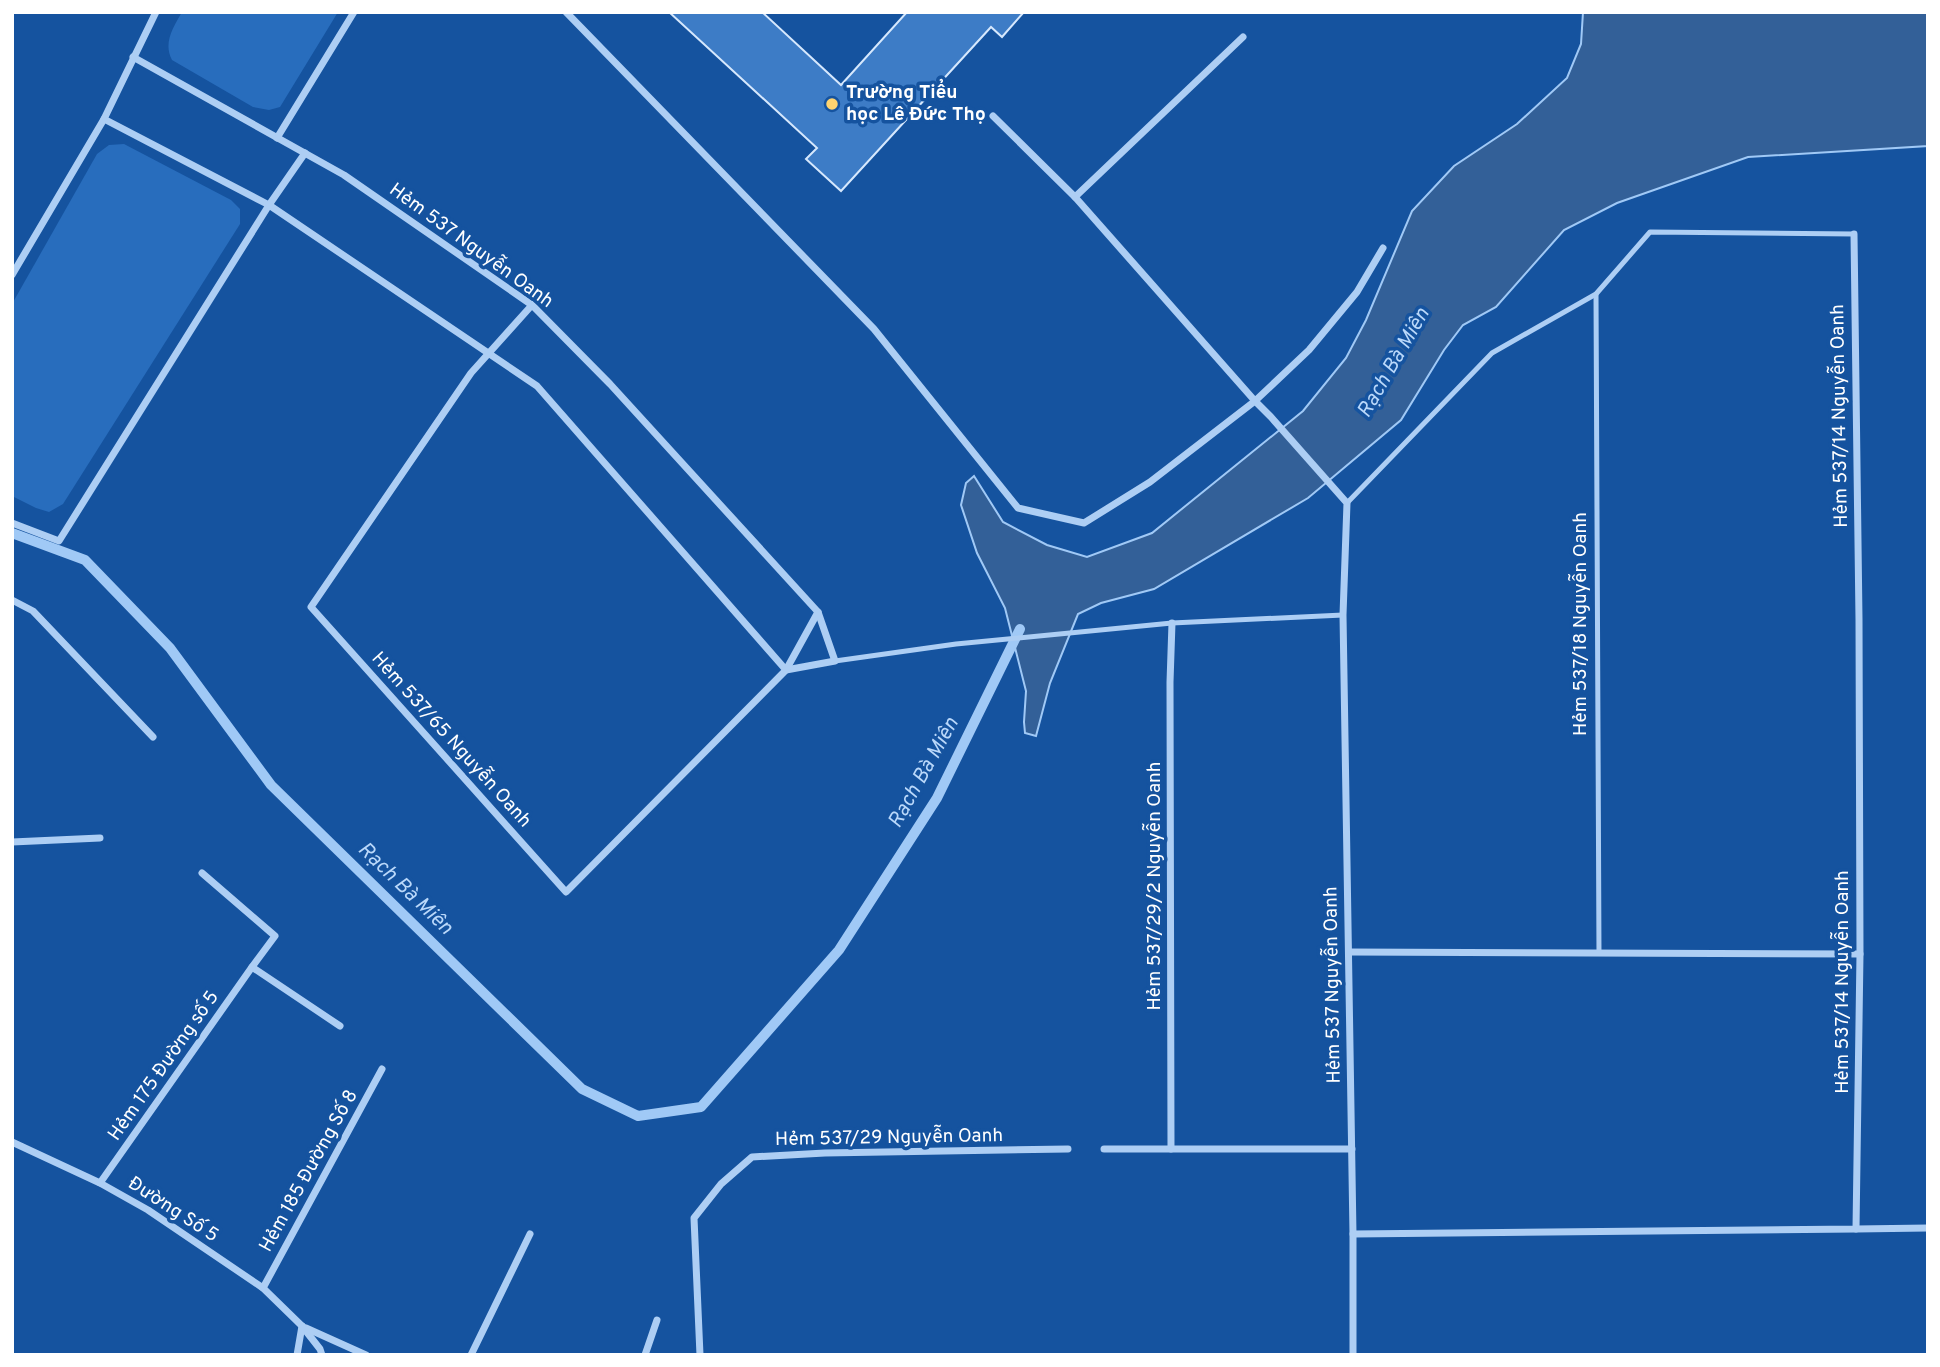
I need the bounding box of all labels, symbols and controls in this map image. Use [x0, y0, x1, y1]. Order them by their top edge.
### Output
place label: Trường Tiểu học Lê Đức Thọ [846, 78, 986, 127]
marker: Trường Tiểu học Lê Đức Thọ [824, 96, 840, 112]
street label: Hẻm 537 Nguyễn Oanh [384, 178, 558, 314]
water label: Rạch Bà Miên [1352, 303, 1437, 423]
street label: Hẻm 537/14 Nguyễn Oanh [1825, 304, 1854, 528]
street label: Hẻm 537/18 Nguyễn Oanh [1568, 512, 1593, 736]
street label: Hẻm 537/65 Nguyễn Oanh [366, 646, 537, 833]
water label: Rạch Bà Miên [882, 712, 966, 833]
street label: Hẻm 537/29/2 Nguyễn Oanh [1142, 761, 1167, 1011]
water label: Rạch Bà Miên [351, 837, 459, 942]
street label: Hẻm 537/14 Nguyễn Oanh [1830, 870, 1855, 1094]
street label: Hẻm 537 Nguyễn Oanh [1318, 886, 1347, 1084]
street label: Hẻm 175 Đường số 5 [103, 986, 225, 1146]
street label: Hẻm 185 Đường Số 8 [254, 1085, 364, 1257]
street label: Hẻm 537/29 Nguyễn Oanh [775, 1123, 1003, 1152]
street label: Đường Số 5 [123, 1172, 223, 1248]

